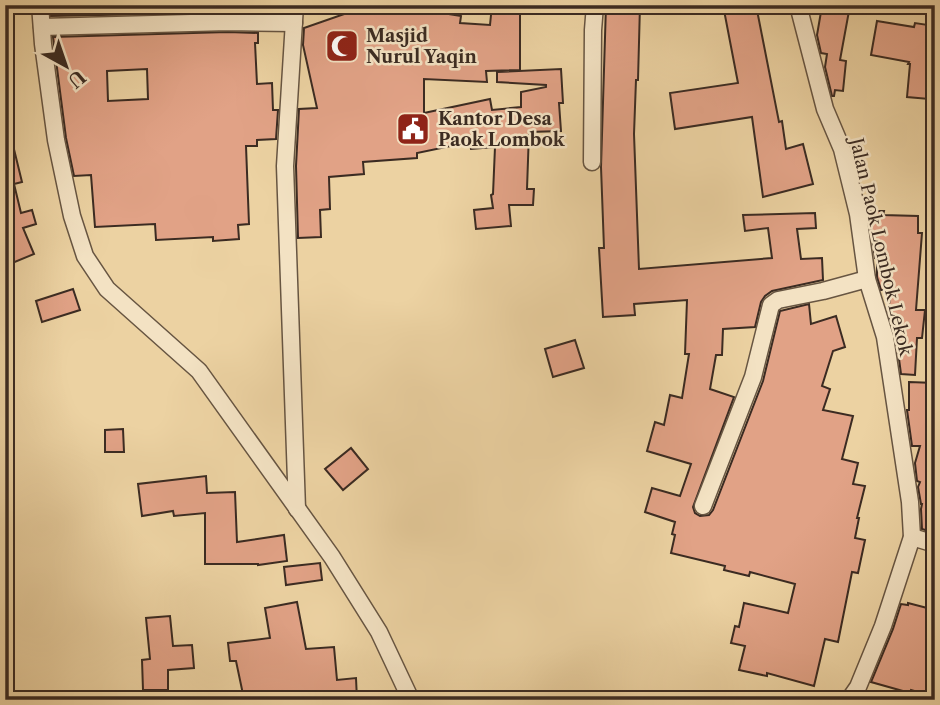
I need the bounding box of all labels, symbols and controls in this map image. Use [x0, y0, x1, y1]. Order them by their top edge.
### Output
place label: Masjid Nurul Yaqin [366, 25, 477, 68]
mosque icon: Masjid Nurul Yaqin [323, 27, 361, 65]
north arrow [32, 32, 102, 102]
text: U [63, 65, 90, 93]
place label: Kantor Desa Paok Lombok [438, 108, 566, 151]
public building icon: Kantor Desa Paok Lombok [394, 110, 432, 148]
street label: Jalan Paok Lombok Lekok [845, 133, 917, 360]

